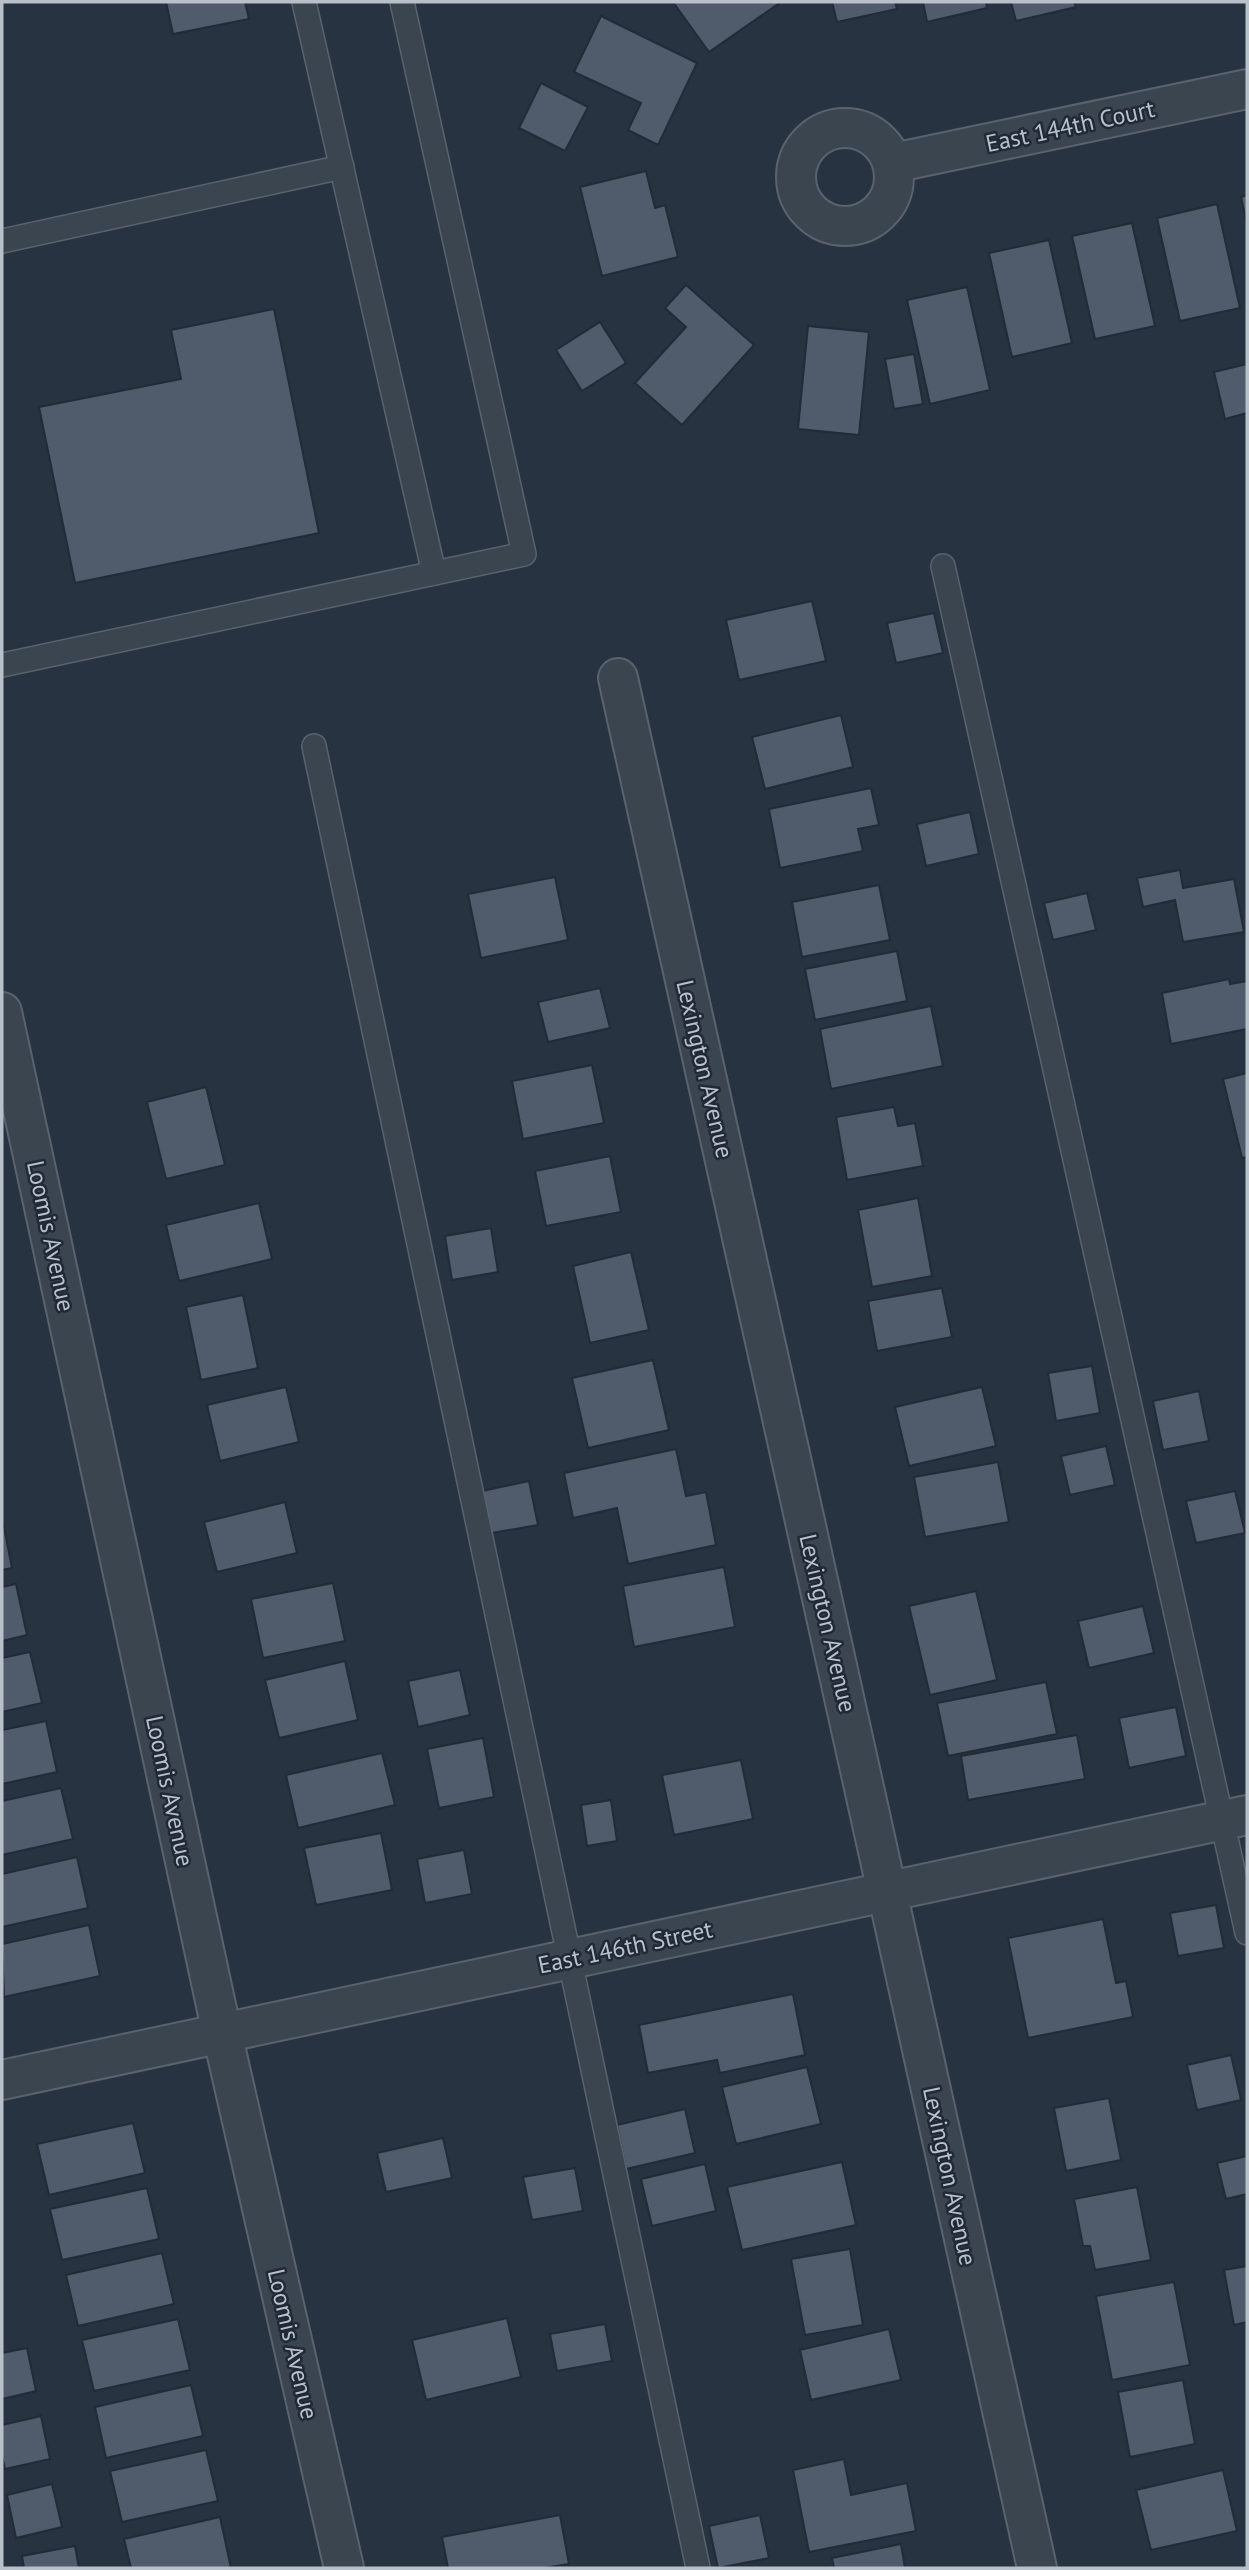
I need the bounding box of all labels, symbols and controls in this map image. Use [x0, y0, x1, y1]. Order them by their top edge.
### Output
street label: East 144th Court [983, 93, 1157, 159]
street label: Lexington Avenue [669, 977, 741, 1161]
street label: Loomis Avenue [20, 1158, 82, 1314]
street label: Lexington Avenue [792, 1531, 864, 1715]
street label: Loomis Avenue [139, 1713, 201, 1869]
street label: East 146th Street [535, 1913, 715, 1981]
street label: Lexington Avenue [916, 2084, 984, 2268]
street label: Loomis Avenue [261, 2266, 325, 2422]

